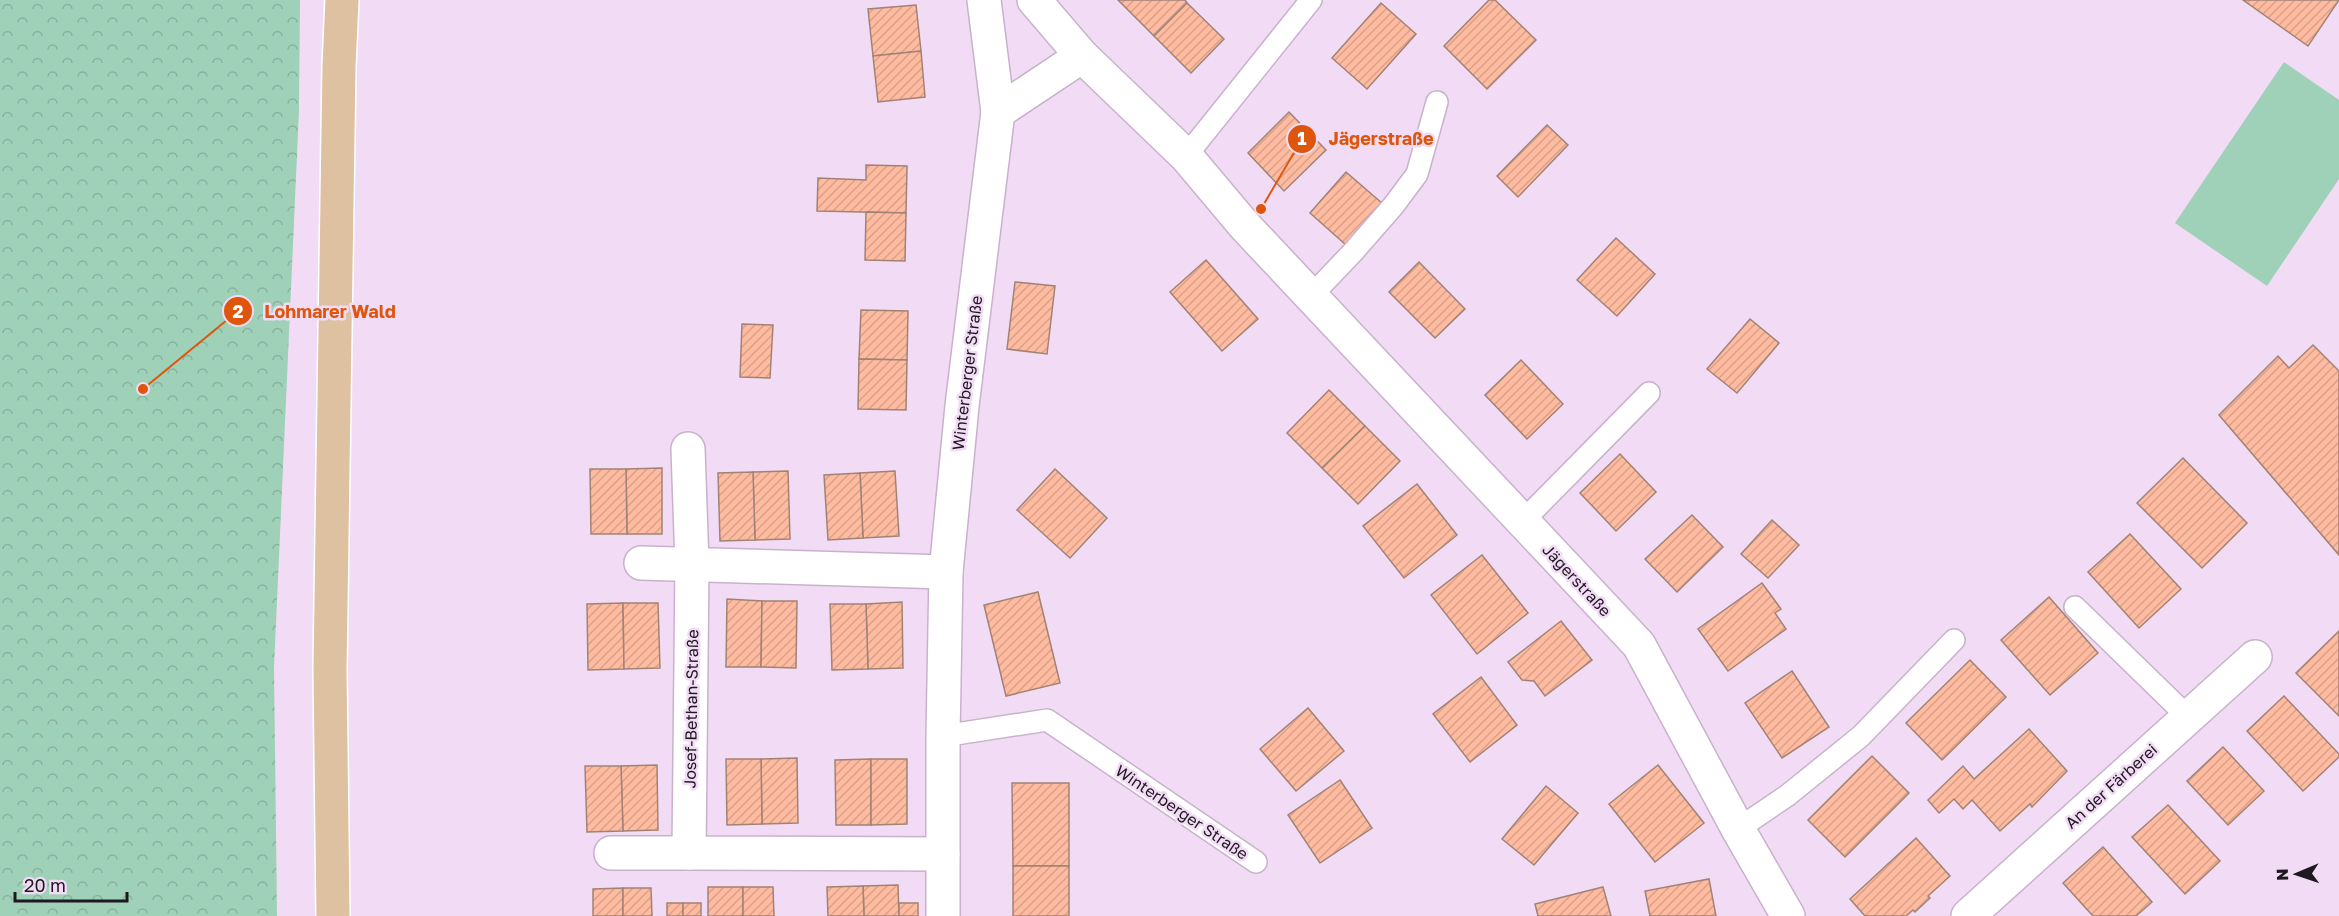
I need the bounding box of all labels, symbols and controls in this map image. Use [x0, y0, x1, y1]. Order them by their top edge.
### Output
callout: Jägerstraße [1287, 121, 1446, 157]
text: 1 [1297, 127, 1307, 149]
text: Jägerstraße [1328, 127, 1434, 149]
callout: Lohmarer Wald [223, 293, 408, 329]
street label: Winterberger Straße [948, 294, 986, 452]
text: 2 [233, 300, 244, 322]
text: Lohmarer Wald [264, 300, 396, 322]
street label: Jägerstraße [1538, 540, 1616, 620]
street label: Josef-Bethan-Straße [680, 629, 702, 789]
street label: An der Färberei [2061, 739, 2161, 833]
street label: Winterberger Straße [1112, 760, 1252, 864]
north arrow [2267, 844, 2327, 904]
scale bar [15, 865, 128, 903]
text: N [2272, 868, 2292, 881]
text: 20 m [24, 874, 66, 896]

